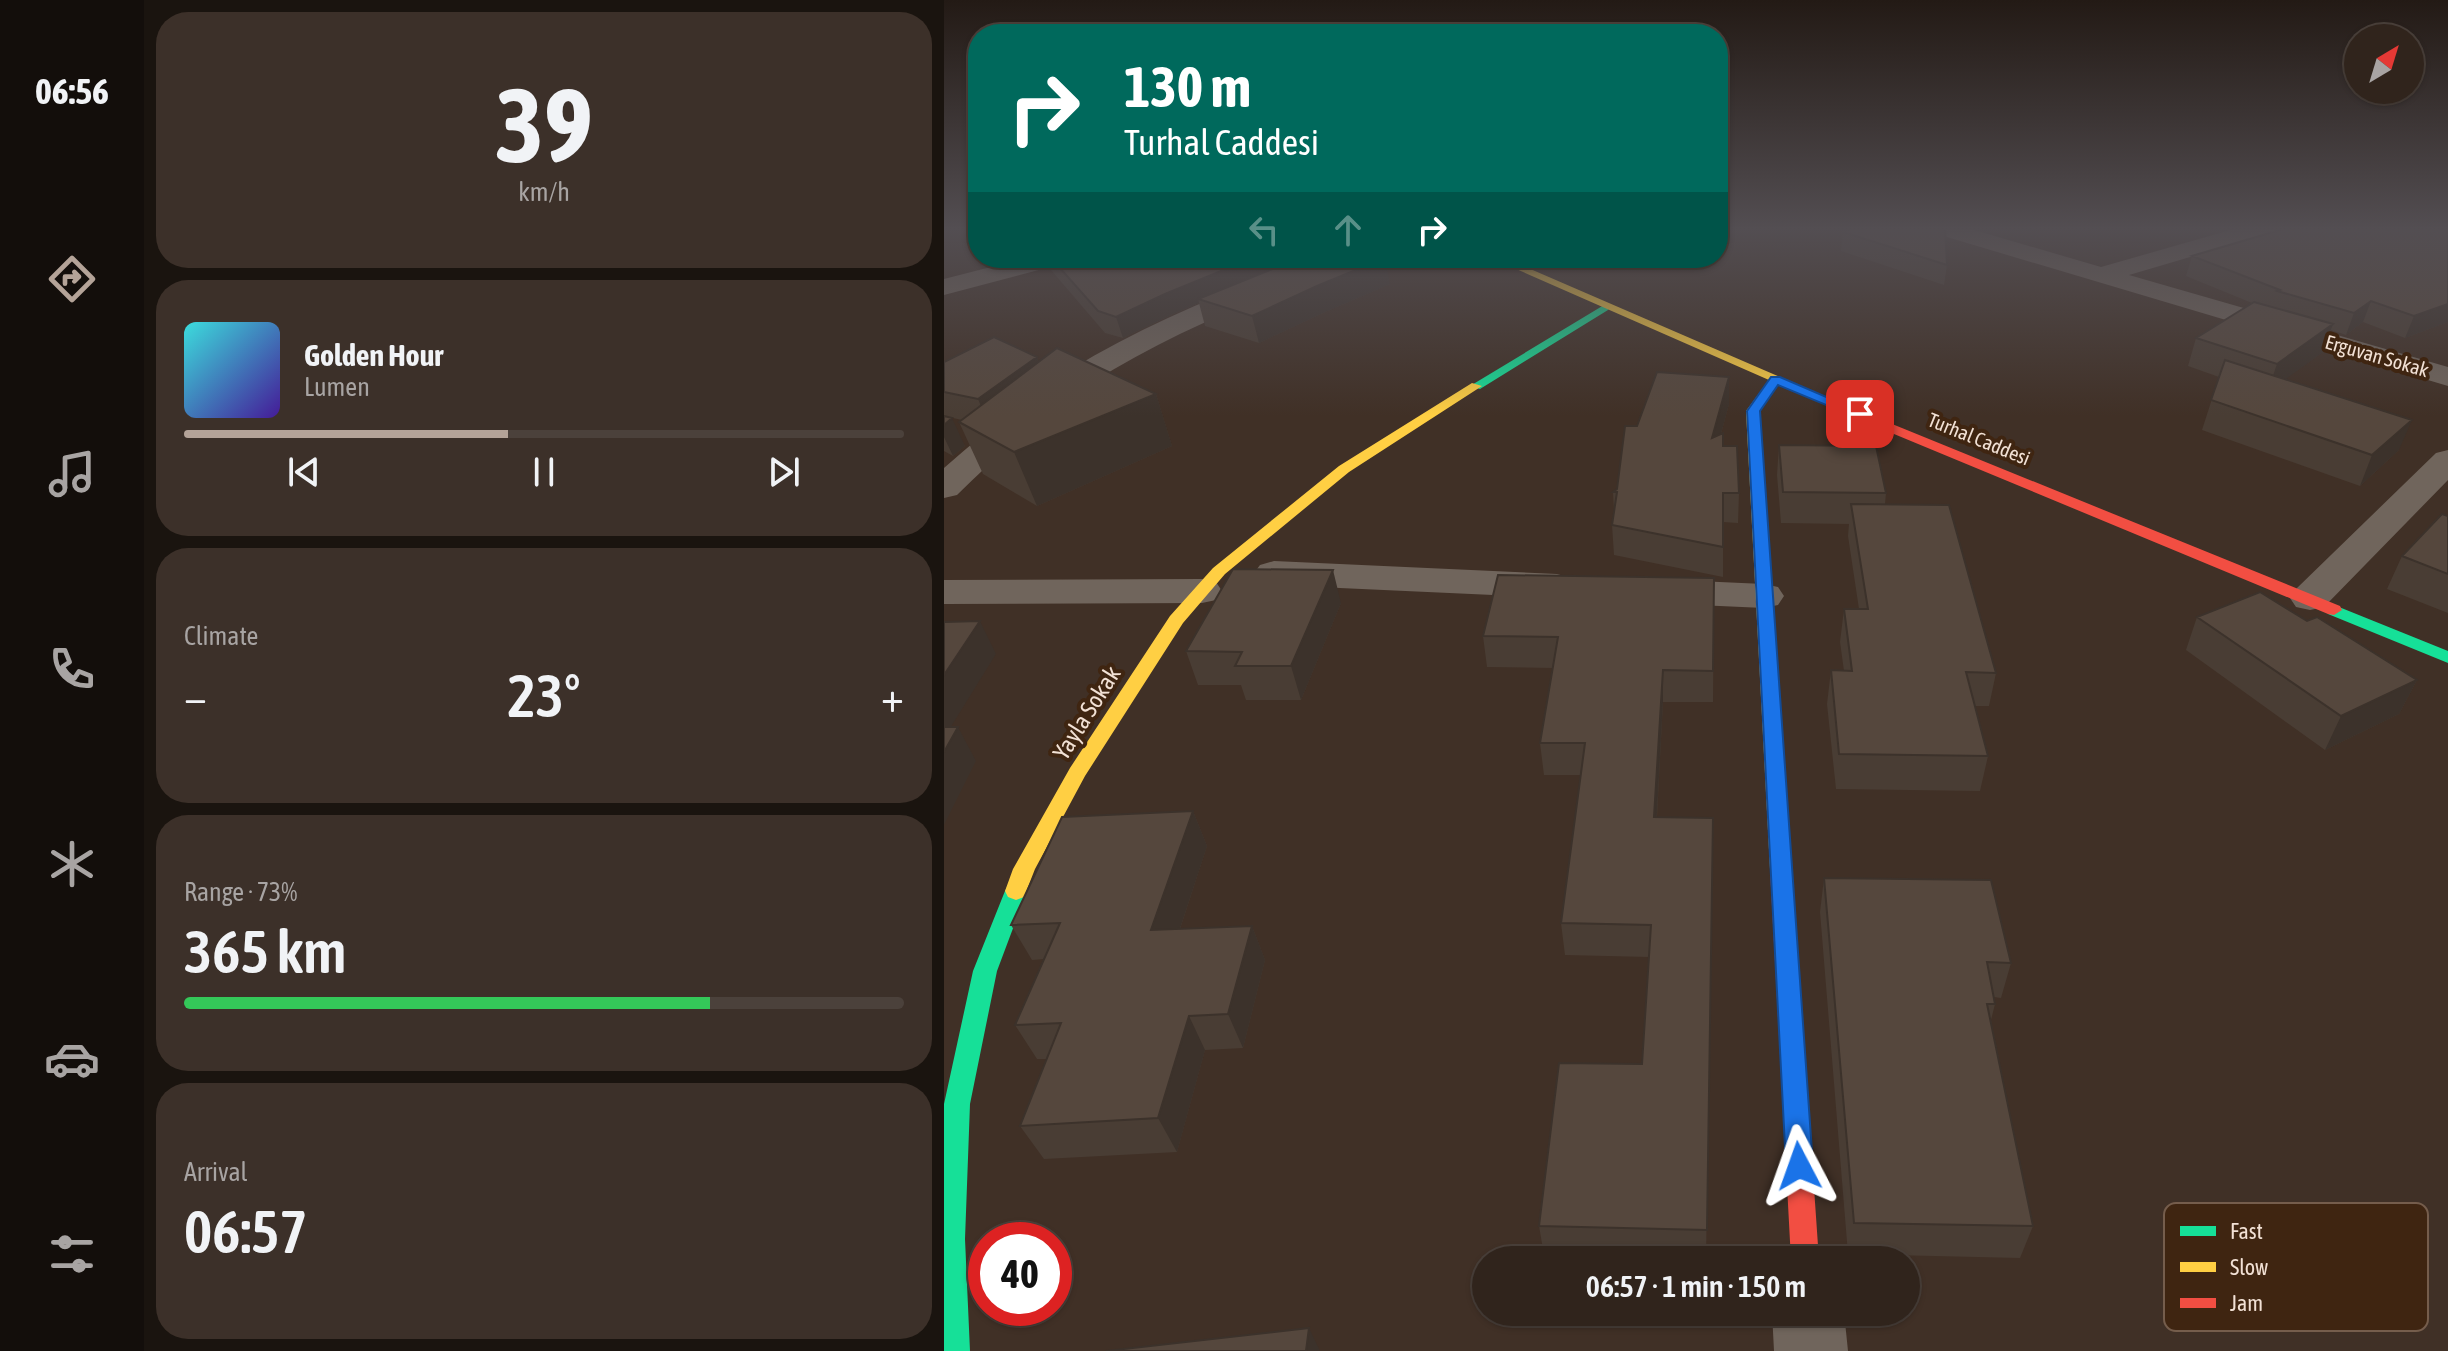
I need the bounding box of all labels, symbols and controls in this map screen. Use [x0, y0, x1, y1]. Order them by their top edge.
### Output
north arrow [2344, 24, 2424, 104]
map controls [2344, 24, 2424, 104]
text: 130 m [1124, 55, 1251, 119]
icon: right [992, 56, 1096, 160]
text: 39 [495, 65, 593, 184]
text: 06:56 [35, 70, 109, 112]
text: Turhal Caddesi [1124, 121, 1319, 163]
text: km/h [518, 177, 570, 207]
icon: left [1242, 208, 1286, 252]
icon: ahead [1326, 208, 1370, 252]
icon: right [1410, 208, 1454, 252]
icon: directions [44, 251, 100, 307]
street label: Erguvan Sokak [2323, 330, 2432, 381]
text: Golden Hour [304, 338, 443, 372]
text: Lumen [304, 372, 370, 402]
pin [1826, 380, 1894, 448]
icon: arrive [1838, 392, 1882, 436]
street label: Turhal Caddesi [1925, 408, 2034, 470]
icon: music [44, 446, 100, 502]
icon: previous [282, 450, 326, 494]
icon: pause [522, 450, 566, 494]
icon: next [762, 450, 806, 494]
text: Climate [184, 621, 258, 651]
icon: phone [44, 641, 100, 697]
text: 23° [508, 661, 580, 730]
street label: Yayla Sokak [1047, 661, 1126, 764]
text: − [184, 671, 207, 721]
text: + [881, 671, 904, 721]
icon: climate [44, 836, 100, 892]
text: Range · 73% [184, 877, 297, 907]
text: 365 km [184, 917, 346, 986]
icon: car [44, 1031, 100, 1087]
position arrow [1757, 1124, 1841, 1208]
text: Arrival [184, 1157, 248, 1187]
text: 06:57 [184, 1197, 307, 1266]
legend [2164, 1203, 2428, 1331]
text: Fast [2230, 1218, 2263, 1244]
speed limit sign: 40 [968, 1222, 1072, 1326]
icon: filters [44, 1226, 100, 1282]
text: Slow [2230, 1254, 2268, 1280]
text: 06:57 · 1 min · 150 m [1586, 1269, 1806, 1303]
text: Jam [2230, 1290, 2263, 1316]

